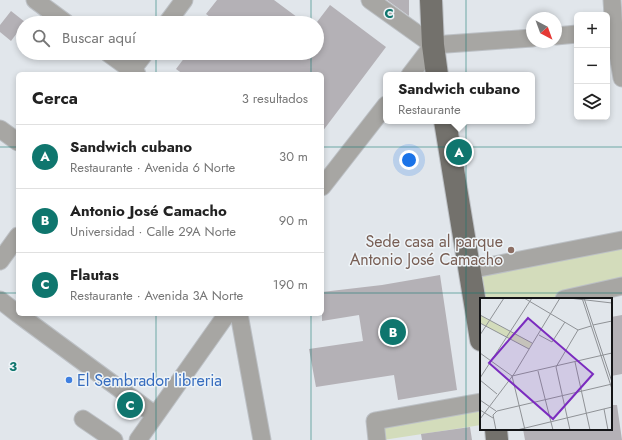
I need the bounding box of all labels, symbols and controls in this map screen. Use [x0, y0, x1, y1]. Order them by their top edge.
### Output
text: C [384, 4, 394, 23]
north arrow [526, 12, 562, 48]
map controls [574, 12, 610, 120]
button: + [574, 12, 610, 48]
search box [16, 16, 324, 60]
icon: search [30, 27, 52, 49]
text: Buscar aquí [62, 27, 136, 49]
button: − [574, 48, 610, 84]
popup [383, 72, 535, 124]
text: Sandwich cubano [398, 78, 520, 100]
button: layers [574, 84, 610, 120]
text: Cerca [32, 86, 78, 110]
text: 3 resultados [242, 89, 308, 108]
text: Restaurante [398, 100, 461, 119]
text: Sandwich cubano [70, 136, 192, 158]
pin: A [446, 137, 472, 167]
text: A [40, 147, 50, 166]
text: 30 m [279, 147, 308, 166]
your location [399, 150, 419, 170]
text: Restaurante · Avenida 6 Norte [70, 158, 235, 177]
text: Antonio José Camacho [70, 200, 227, 222]
text: B [41, 211, 49, 230]
text: 90 m [279, 211, 308, 230]
text: Universidad · Calle 29A Norte [70, 222, 236, 241]
place label: Sede casa al parque Antonio José Camacho [350, 230, 503, 271]
marker: Sede casa al parque Antonio José Camacho [506, 245, 516, 255]
text: Flautas [70, 264, 119, 286]
text: C [40, 275, 50, 294]
text: 190 m [273, 275, 308, 294]
text: Restaurante · Avenida 3A Norte [70, 286, 243, 305]
inset map [480, 298, 612, 430]
pin: B [380, 317, 406, 347]
text: 3 [9, 357, 17, 376]
place label: El Sembrador libreria [77, 369, 222, 392]
marker: El Sembrador libreria [64, 375, 74, 385]
pin: C [117, 390, 143, 420]

